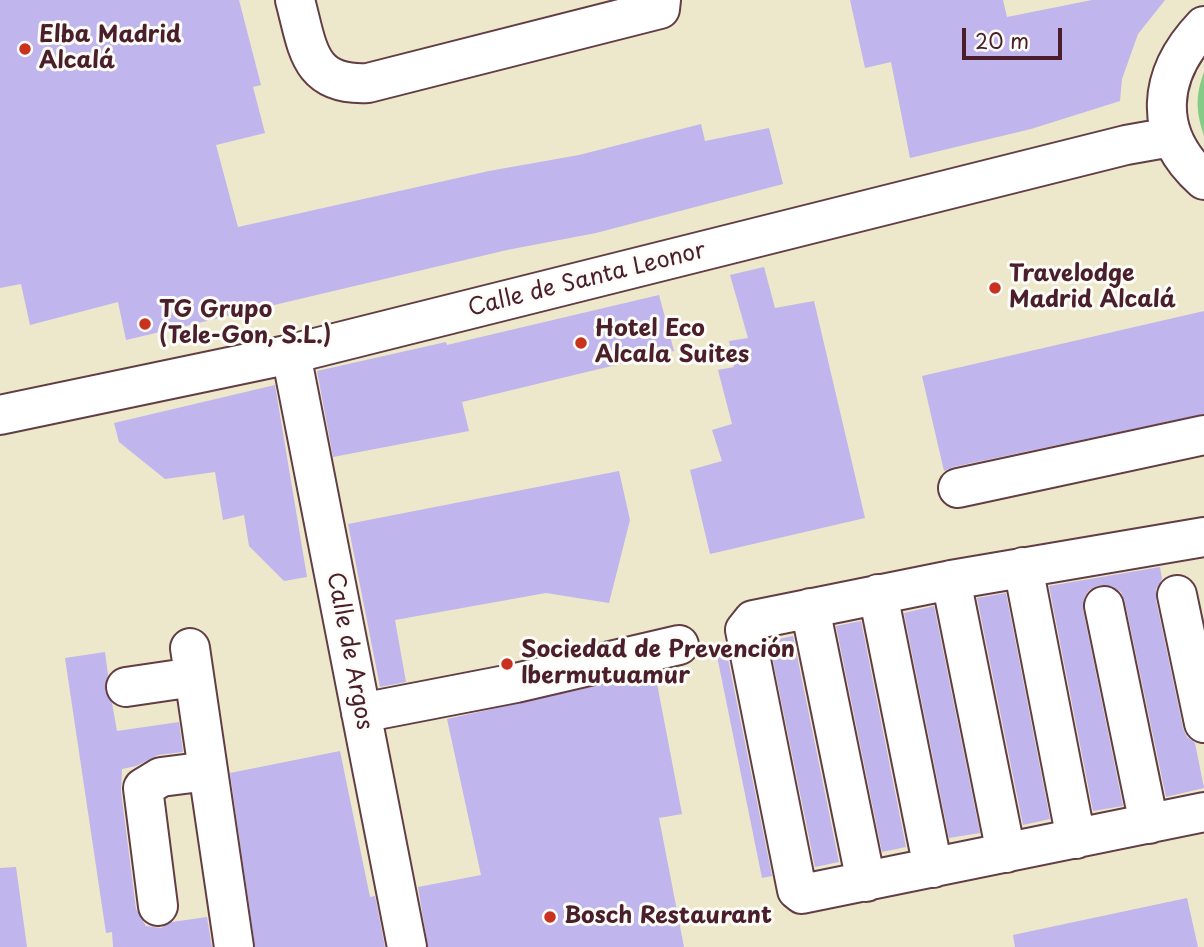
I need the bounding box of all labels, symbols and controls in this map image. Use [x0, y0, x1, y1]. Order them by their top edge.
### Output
scale bar [966, 14, 1066, 58]
place label: Elba Madrid Alcalá [39, 22, 181, 76]
text: 20 m [975, 24, 1029, 56]
marker: Elba Madrid Alcalá [17, 41, 33, 57]
street label: Calle de Santa Leonor [465, 237, 709, 323]
place label: Travelodge Madrid Alcalá [1009, 261, 1176, 315]
marker: Travelodge Madrid Alcalá [987, 280, 1003, 296]
place label: TG Grupo (Tele-Gon, S.L.) [159, 297, 331, 351]
marker: TG Grupo (Tele-Gon, S.L.) [137, 316, 153, 332]
place label: Hotel Eco Alcala Suites [595, 316, 749, 370]
marker: Hotel Eco Alcala Suites [573, 335, 589, 351]
street label: Calle de Argos [320, 570, 378, 732]
place label: Sociedad de Prevención Ibermutuamur [521, 637, 795, 691]
marker: Sociedad de Prevención Ibermutuamur [499, 656, 515, 672]
place label: Bosch Restaurant [564, 903, 772, 931]
marker: Bosch Restaurant [542, 909, 558, 925]

